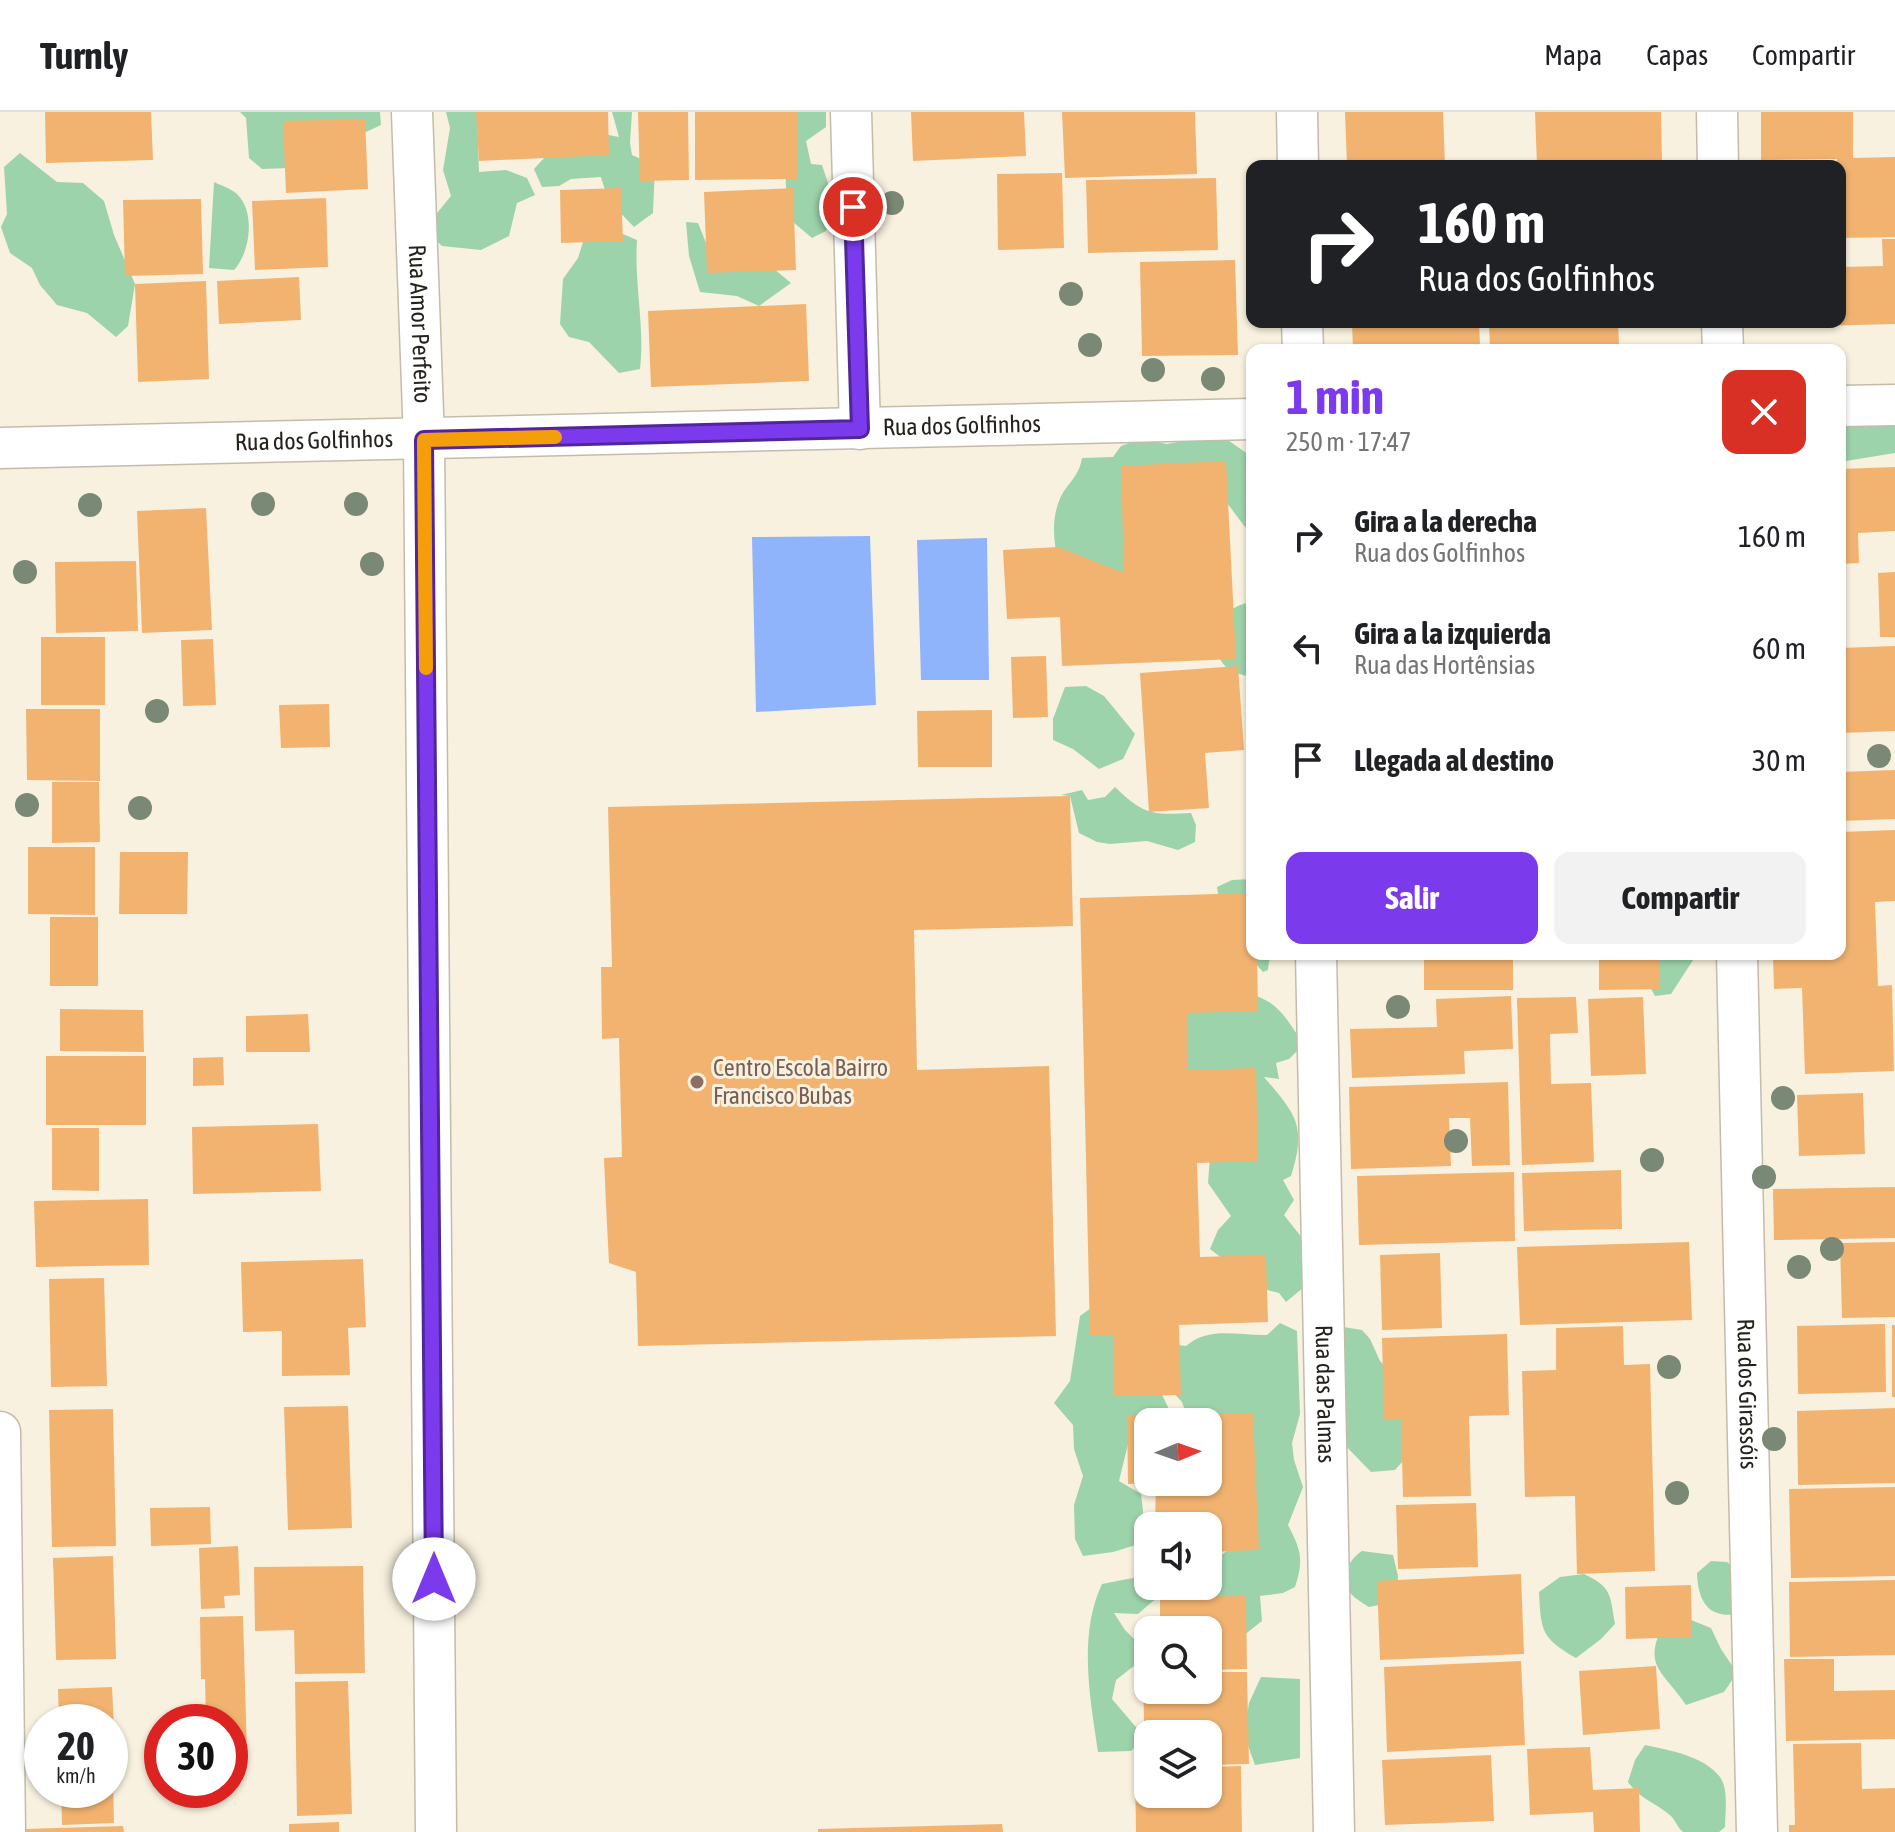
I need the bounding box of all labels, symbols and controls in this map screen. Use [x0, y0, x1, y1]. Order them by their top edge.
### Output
text: Turnly [40, 34, 128, 77]
text: Mapa [1544, 39, 1602, 71]
text: Capas [1646, 39, 1708, 71]
text: Compartir [1752, 39, 1855, 71]
pin [819, 173, 887, 241]
icon: arrive [831, 185, 875, 229]
text: 160 m [1418, 191, 1545, 255]
icon: right [1286, 192, 1390, 296]
street label: Rua Amor Perfeito [404, 244, 437, 404]
text: Rua dos Golfinhos [1418, 257, 1655, 299]
text: 1 min [1286, 369, 1384, 424]
button: close [1722, 370, 1806, 454]
street label: Rua dos Golfinhos [882, 410, 1041, 441]
street label: Rua dos Golfinhos [235, 425, 393, 456]
text: 250 m · 17:47 [1286, 427, 1411, 457]
text: Gira a la derecha [1354, 504, 1537, 538]
icon: right [1286, 514, 1330, 558]
text: 160 m [1738, 519, 1806, 553]
text: Rua dos Golfinhos [1354, 538, 1525, 568]
text: Gira a la izquierda [1354, 616, 1551, 650]
icon: left [1286, 626, 1330, 670]
text: 60 m [1752, 631, 1806, 665]
text: Rua das Hortênsias [1354, 650, 1535, 680]
icon: arrive [1286, 738, 1330, 782]
text: Llegada al destino [1354, 743, 1554, 777]
text: 30 m [1752, 743, 1806, 777]
button: Salir [1286, 852, 1538, 944]
button: Compartir [1554, 852, 1806, 944]
place label: Centro Escola Bairro Francisco Bubas [713, 1054, 888, 1109]
marker: Centro Escola Bairro Francisco Bubas [688, 1073, 706, 1091]
street label: Rua dos Girassóis [1732, 1318, 1763, 1470]
street label: Rua das Palmas [1311, 1325, 1340, 1463]
north arrow [1134, 1408, 1222, 1496]
map controls [1134, 1408, 1222, 1808]
button: sound [1134, 1512, 1222, 1600]
position arrow [392, 1537, 476, 1621]
button: search [1134, 1616, 1222, 1704]
speed limit sign: 30 [144, 1704, 248, 1808]
button: layers [1134, 1720, 1222, 1808]
text: 20 [57, 1723, 95, 1768]
text: km/h [56, 1764, 96, 1787]

